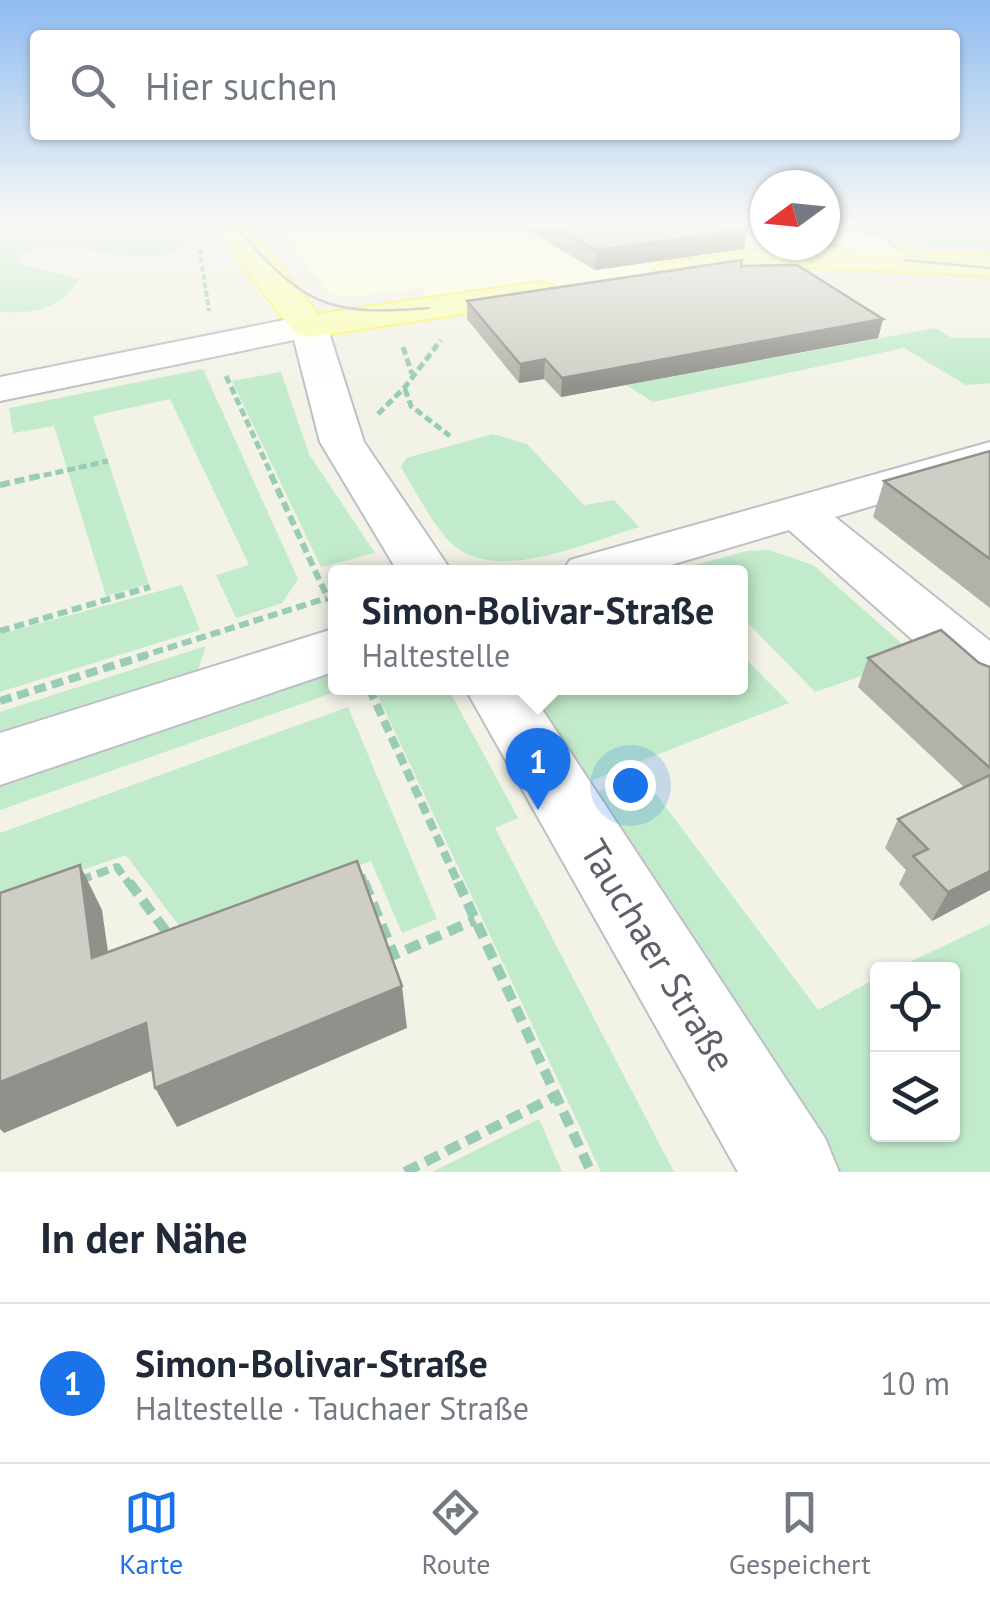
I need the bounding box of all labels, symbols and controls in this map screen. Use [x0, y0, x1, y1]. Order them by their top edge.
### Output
search box [30, 30, 960, 140]
icon: search [65, 58, 120, 113]
text: Hier suchen [145, 61, 338, 110]
north arrow [750, 170, 840, 260]
popup [328, 565, 748, 695]
text: Simon-Bolivar-Straße [362, 585, 714, 634]
text: Haltestelle [362, 634, 510, 676]
pin: 1 [506, 728, 570, 810]
your location [605, 760, 656, 811]
street label: Tauchaer Straße [570, 830, 748, 1080]
map controls [870, 962, 960, 1142]
button: locate [870, 962, 960, 1052]
button: layers [870, 1052, 960, 1142]
text: In der Nähe [40, 1210, 247, 1265]
text: Simon-Bolivar-Straße [135, 1338, 488, 1387]
text: 1 [63, 1362, 82, 1404]
text: 10 m [881, 1362, 950, 1404]
text: Haltestelle · Tauchaer Straße [135, 1387, 529, 1429]
tab: Karte [119, 1485, 183, 1582]
tab: Route [422, 1485, 490, 1582]
tab: Gespeichert [729, 1485, 871, 1582]

